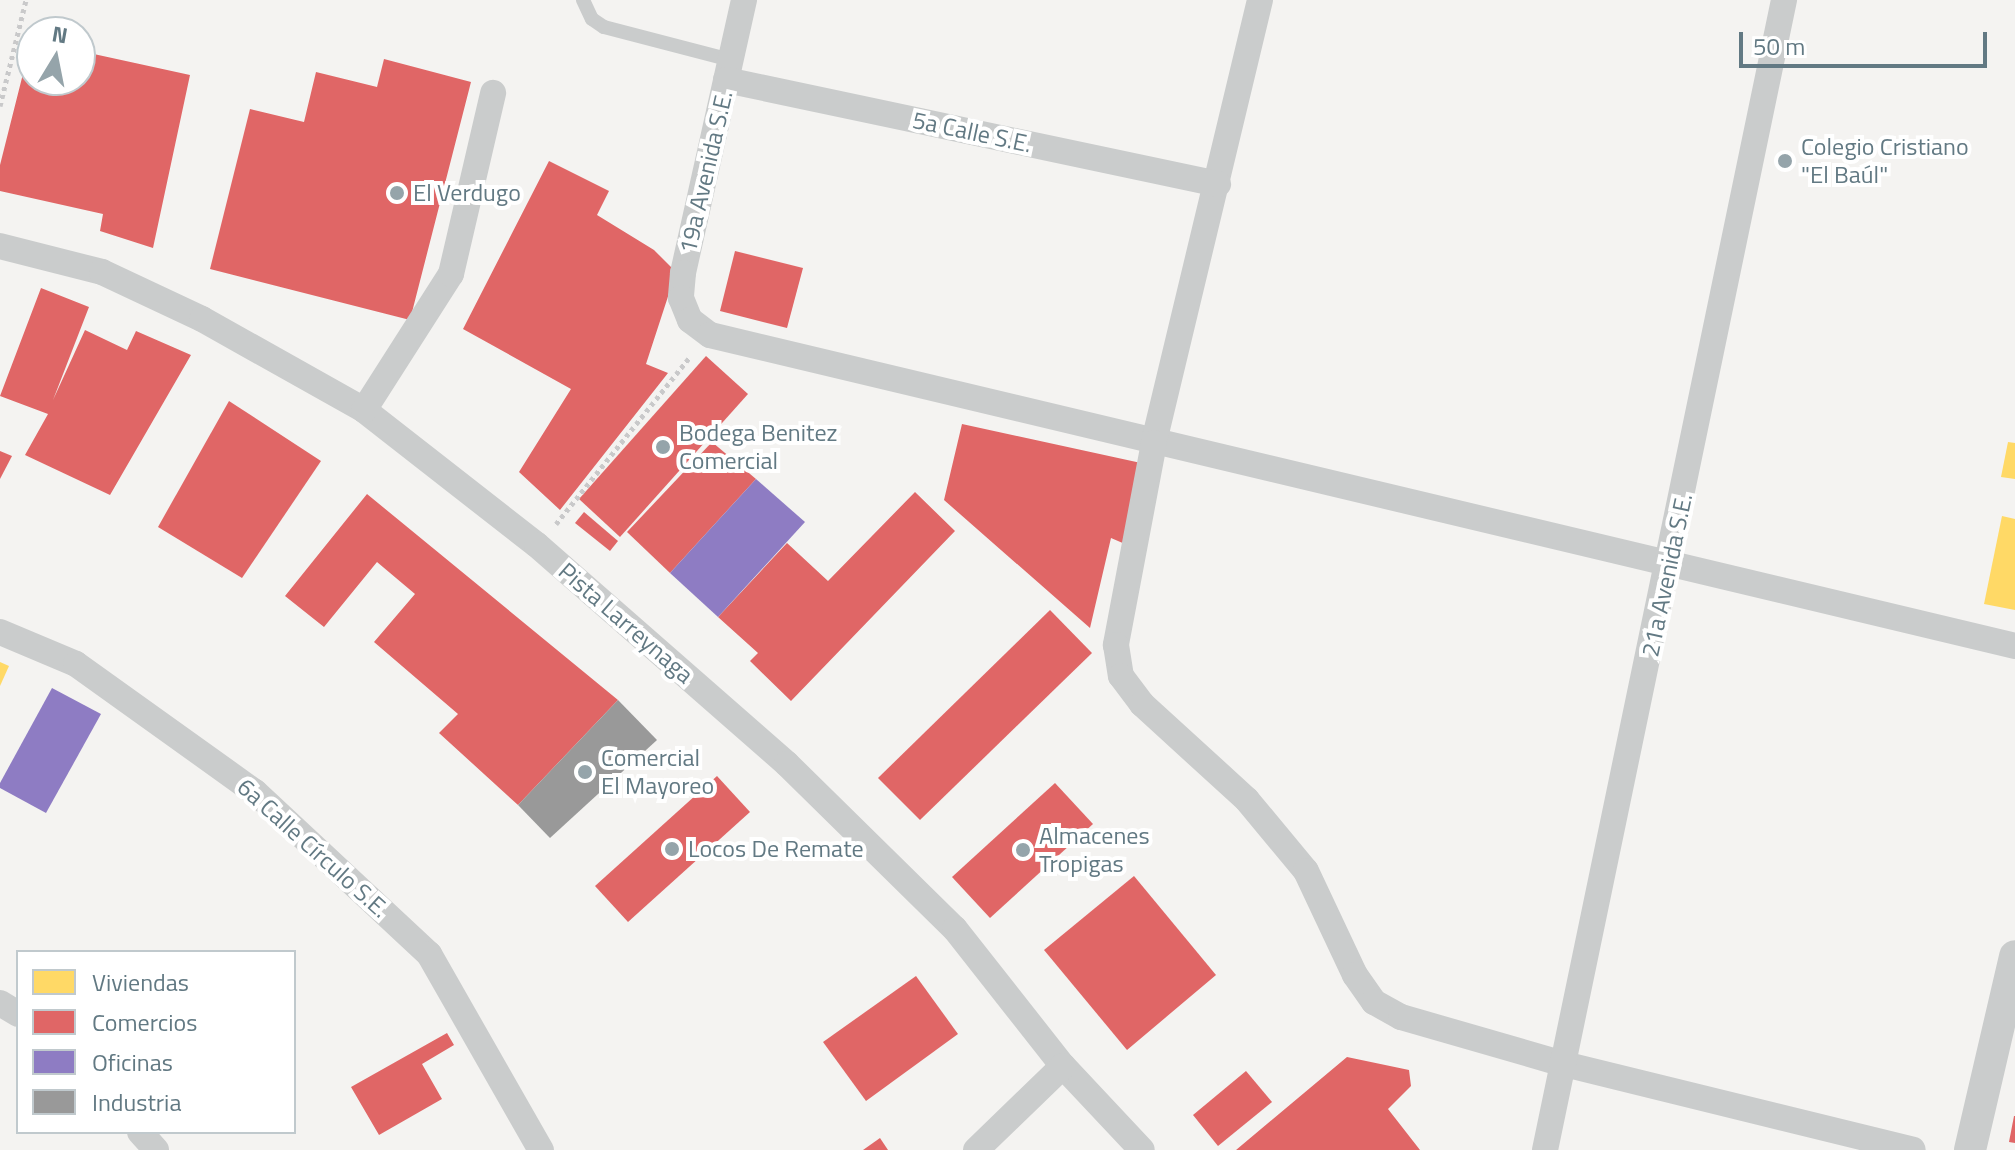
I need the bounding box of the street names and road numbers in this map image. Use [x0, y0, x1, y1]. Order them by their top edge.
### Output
street label: 19a Avenida S.E. [673, 88, 739, 256]
street label: 5a Calle S.E. [910, 105, 1034, 159]
street label: 21a Avenida S.E. [1636, 491, 1698, 659]
street label: Pista Larreynaga [553, 557, 699, 689]
street label: 6a Calle Círculo S.E. [231, 772, 395, 924]

